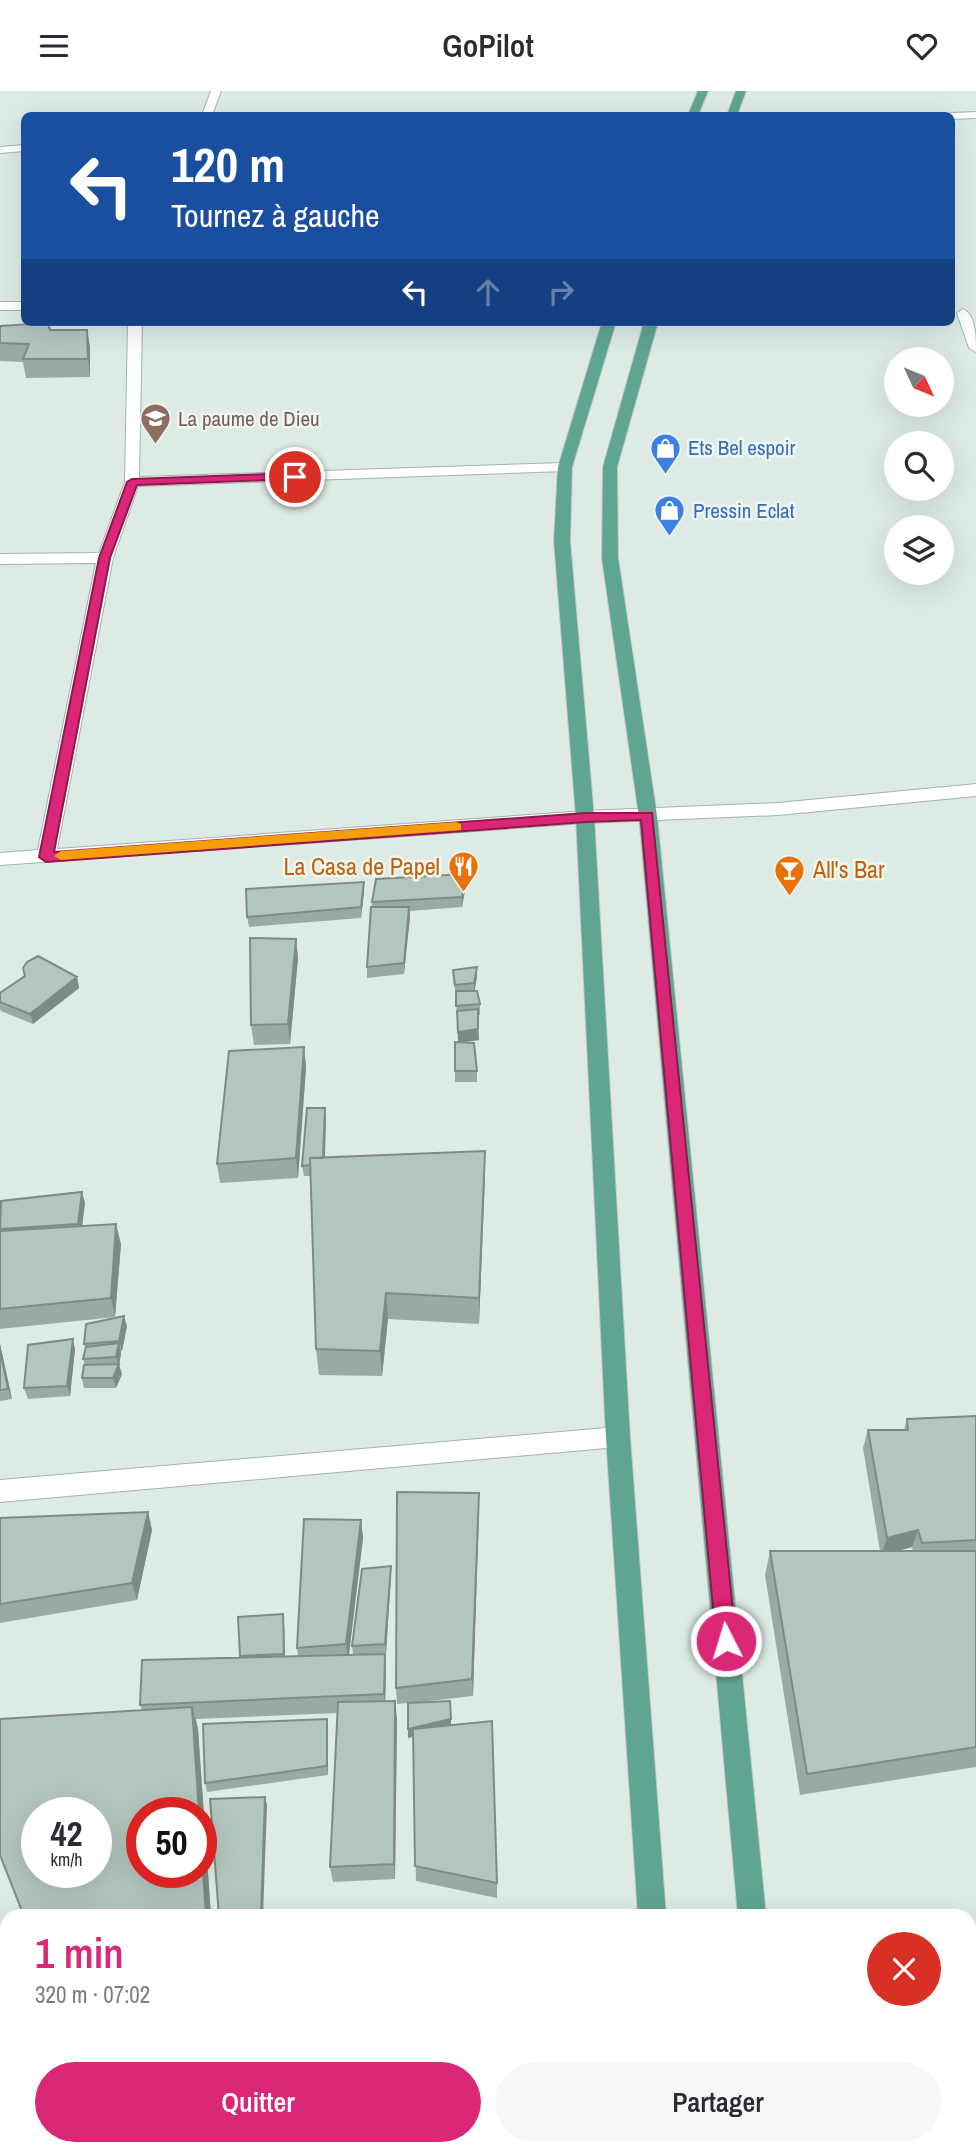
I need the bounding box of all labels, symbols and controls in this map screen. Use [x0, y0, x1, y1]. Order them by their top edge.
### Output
text: GoPilot [442, 24, 534, 67]
icon: menu [35, 27, 73, 65]
icon: heart [903, 27, 941, 65]
text: 120 m [171, 131, 285, 197]
icon: left [56, 140, 147, 231]
text: Tournez à gauche [171, 194, 380, 237]
icon: left [396, 273, 434, 311]
icon: ahead [469, 273, 507, 311]
icon: right [542, 273, 580, 311]
north arrow [884, 347, 954, 417]
map controls [884, 347, 954, 585]
school or university icon: La paume de Dieu [138, 402, 172, 446]
place label: La paume de Dieu [178, 404, 320, 433]
shop icon: Ets Bel espoir [648, 431, 682, 475]
button: search [884, 431, 954, 501]
place label: Ets Bel espoir [688, 433, 795, 462]
pin [265, 447, 325, 507]
icon: arrive [276, 458, 314, 496]
shop icon: Pressin Eclat [653, 494, 687, 538]
place label: Pressin Eclat [693, 496, 795, 525]
button: layers [884, 515, 954, 585]
place label: La Casa de Papel [284, 850, 440, 882]
restaurant icon: La Casa de Papel [446, 850, 480, 894]
bar icon: All's Bar [773, 853, 807, 897]
place label: All's Bar [812, 853, 885, 885]
position arrow [689, 1604, 763, 1678]
speed limit sign: 50 [126, 1797, 217, 1888]
text: 42 [51, 1810, 82, 1857]
text: km/h [51, 1847, 83, 1872]
text: 1 min [35, 1925, 124, 1981]
button: close [867, 1932, 941, 2006]
text: 320 m · 07:02 [35, 1979, 150, 2010]
button: Quitter [35, 2062, 481, 2142]
button: Partager [495, 2062, 941, 2142]

